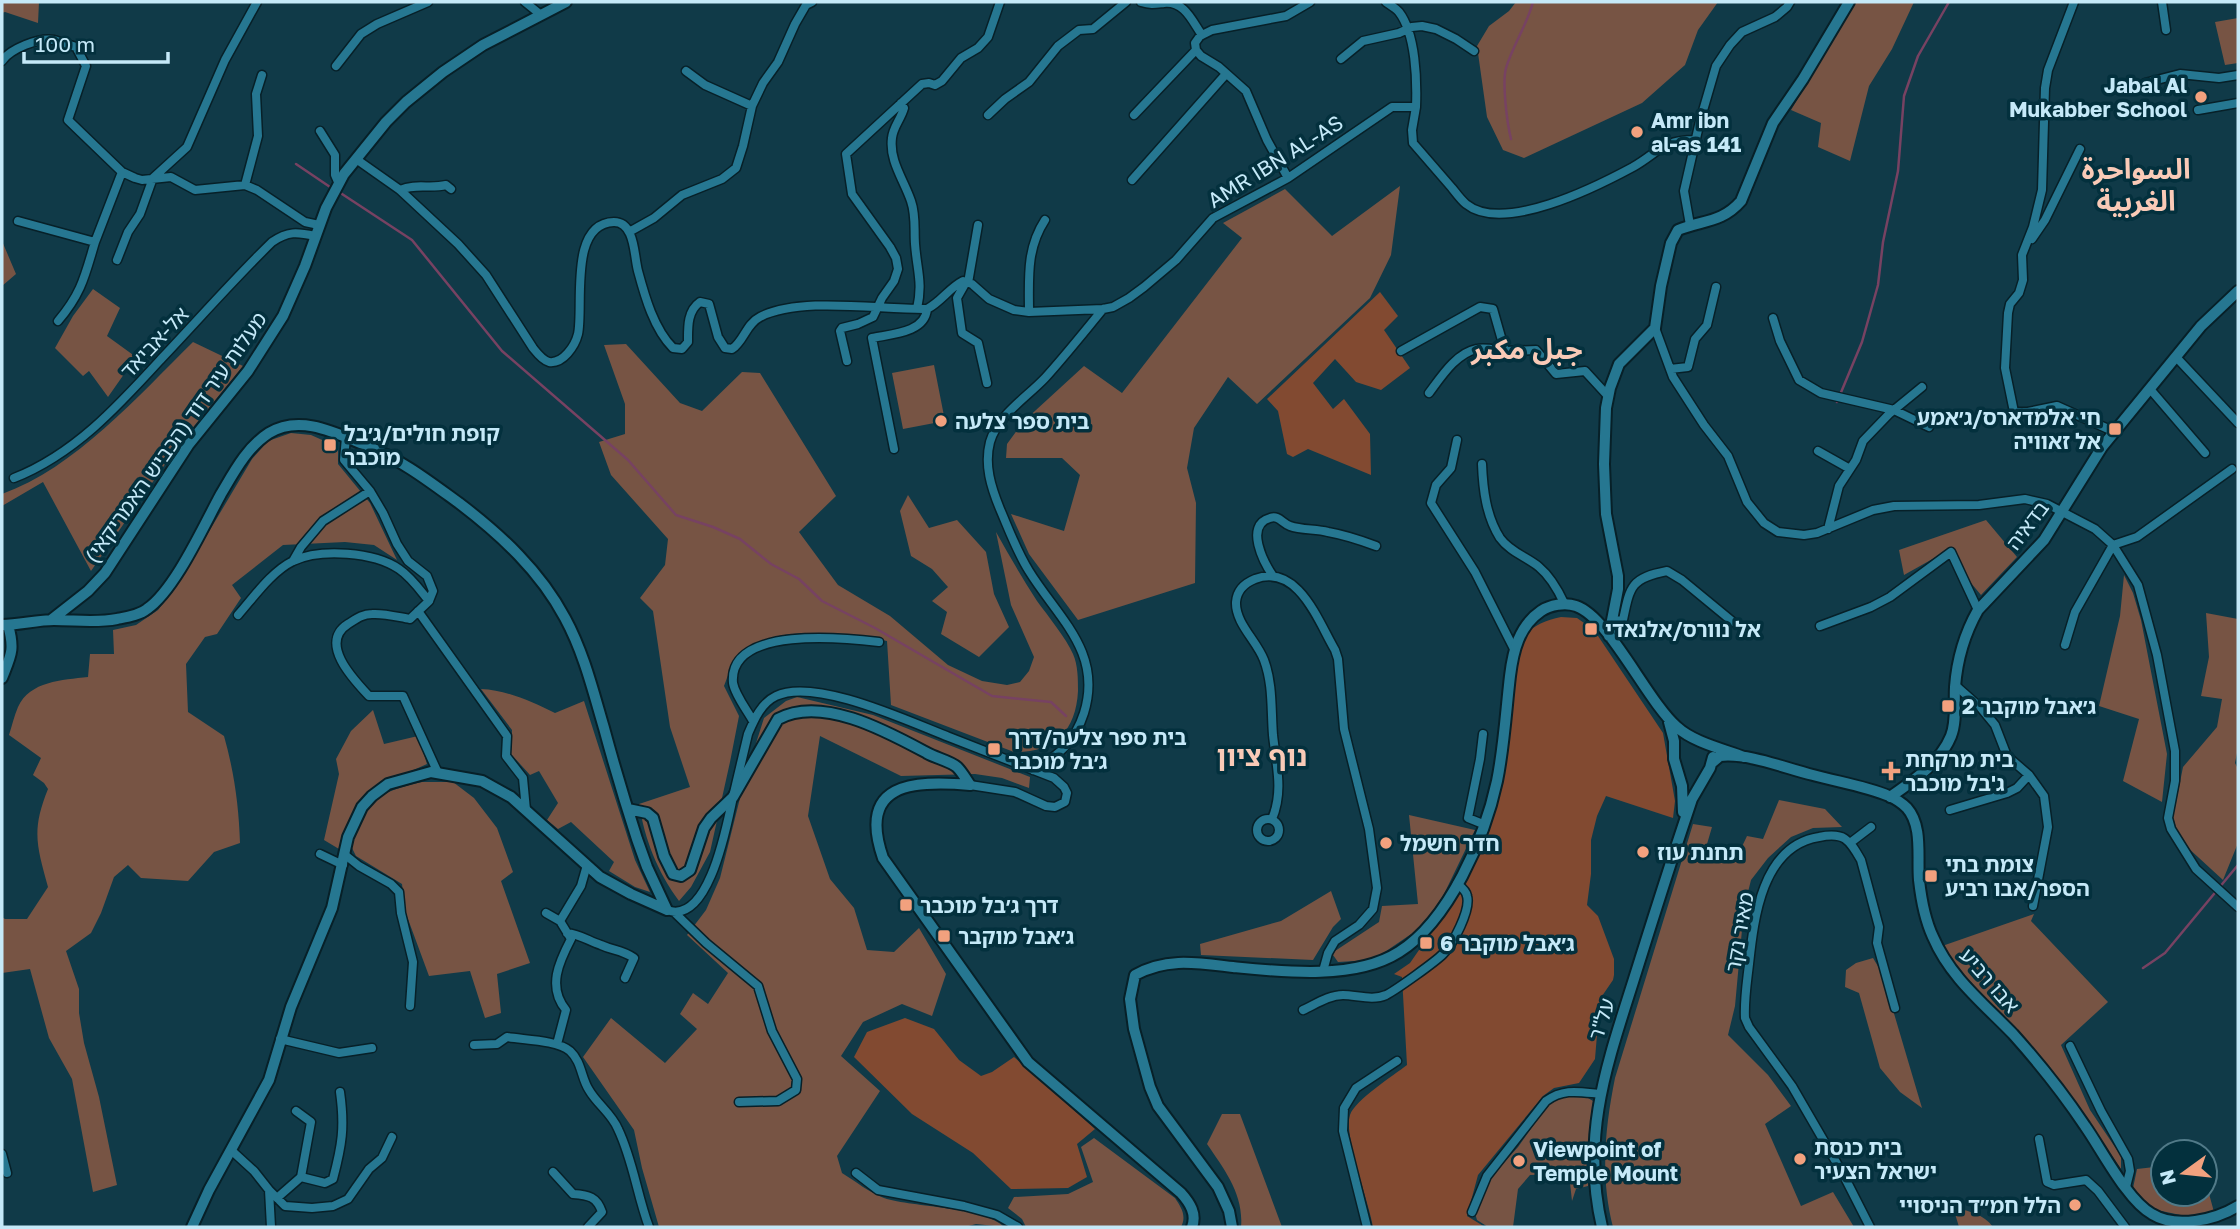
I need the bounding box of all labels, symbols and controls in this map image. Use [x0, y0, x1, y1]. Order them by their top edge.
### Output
scale bar [24, 21, 168, 65]
text: 100 m [35, 31, 95, 57]
place label: Jabal Al Mukabber School [2009, 72, 2187, 122]
marker: Jabal Al Mukabber School [2193, 89, 2209, 105]
place label: Amr ibn al-as 141 [1651, 107, 1742, 157]
street label: AMR IBN AL-AS [1202, 109, 1348, 213]
marker: Amr ibn al-as 141 [1629, 124, 1645, 140]
district label: السواحرة الغربية [2081, 152, 2191, 218]
street label: אל-אביאד [114, 301, 194, 383]
street label: מעלות עיר דוד (הכביש האמריקאי) [78, 306, 272, 568]
district label: جبل مكبر [1470, 332, 1583, 366]
place label: חי אלמדארס/ג׳אמע אל זאוויה [1917, 404, 2101, 454]
place label: בית ספר צלעה [955, 408, 1090, 434]
marker: בית ספר צלעה [933, 413, 949, 429]
place label: קופת חולים/ג׳בל מוכבר [344, 420, 500, 470]
marker: חי אלמדארס/ג׳אמע אל זאוויה [2107, 421, 2123, 437]
marker: קופת חולים/ג׳בל מוכבר [322, 437, 338, 453]
street label: בדאיה [2000, 495, 2054, 555]
place label: אל נוורס/אלנאדי [1605, 616, 1761, 642]
marker: אל נוורס/אלנאדי [1583, 621, 1599, 637]
place label: ג׳אבל מוקבר 2 [1962, 693, 2097, 719]
marker: ג׳אבל מוקבר 2 [1940, 698, 1956, 714]
place label: בית ספר צלעה/דרך ג׳בל מוכבר [1008, 724, 1187, 774]
district label: נוף ציון [1217, 739, 1307, 772]
marker: בית ספר צלעה/דרך ג׳בל מוכבר [986, 741, 1002, 757]
place label: בית מרקחת ג'בל מוכבר [1905, 746, 2014, 796]
marker: בית מרקחת ג'בל מוכבר [1883, 763, 1899, 779]
place label: חדר חשמל [1400, 830, 1500, 856]
marker: חדר חשמל [1378, 835, 1394, 851]
place label: תחנת עוז [1657, 839, 1744, 865]
marker: תחנת עוז [1635, 844, 1651, 860]
place label: צומת בתי הספר/אבו רביע [1945, 851, 2090, 901]
marker: צומת בתי הספר/אבו רביע [1923, 868, 1939, 884]
street label: מאיר נקר [1719, 890, 1759, 974]
place label: דרך ג׳בל מוכבר [920, 892, 1059, 918]
marker: דרך ג׳בל מוכבר [898, 897, 914, 913]
place label: ג׳אבל מוקבר [958, 923, 1074, 949]
marker: ג׳אבל מוקבר [936, 928, 952, 944]
place label: ג׳אבל מוקבר 6 [1440, 930, 1575, 956]
marker: ג׳אבל מוקבר 6 [1418, 935, 1434, 951]
street label: אבו רביע [1955, 942, 2025, 1018]
street label: על"ר [1582, 995, 1620, 1043]
place label: בית כנסת ישראל הצעיר [1814, 1134, 1937, 1184]
place label: Viewpoint of Temple Mount [1533, 1136, 1678, 1186]
north arrow [2149, 1138, 2219, 1208]
marker: בית כנסת ישראל הצעיר [1792, 1151, 1808, 1167]
marker: Viewpoint of Temple Mount [1511, 1153, 1527, 1169]
text: N [2154, 1168, 2180, 1187]
place label: הלל חמ״ד הניסויי [1899, 1192, 2061, 1218]
marker: הלל חמ״ד הניסויי [2067, 1197, 2083, 1213]

